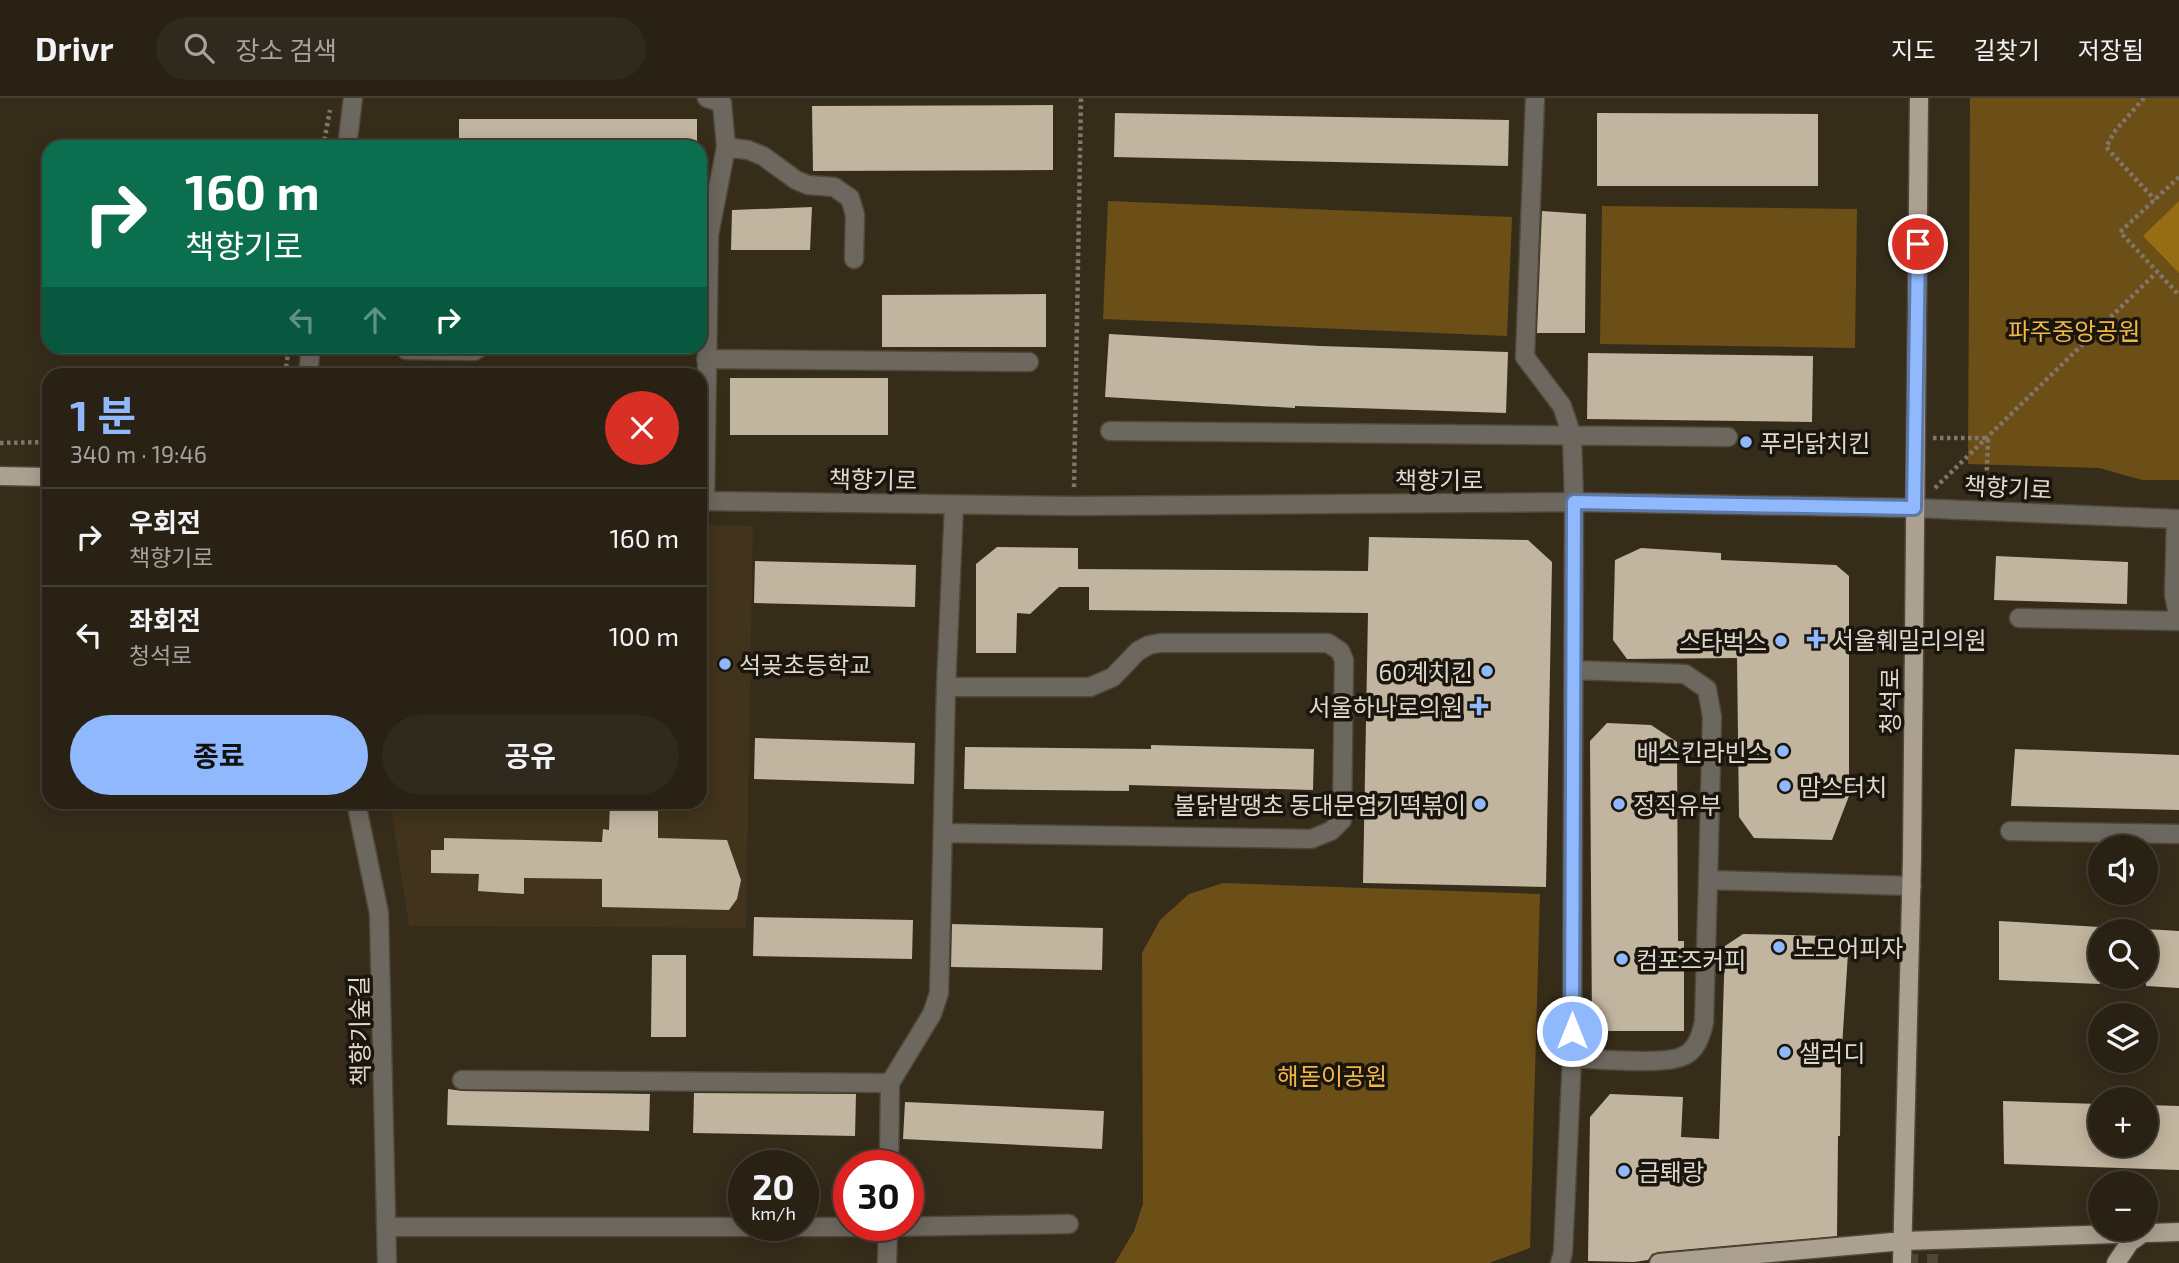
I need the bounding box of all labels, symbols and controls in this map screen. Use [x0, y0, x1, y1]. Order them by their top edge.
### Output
search box [156, 17, 646, 80]
text: Drivr [35, 28, 114, 68]
icon: search [180, 29, 218, 67]
text: 장소 검색 [236, 34, 337, 65]
text: 지도 [1891, 35, 1936, 64]
text: 길찾기 [1974, 35, 2040, 64]
text: 저장됨 [2078, 35, 2144, 64]
text: 160 m [185, 161, 320, 220]
icon: right [70, 168, 161, 259]
pin [1888, 214, 1948, 274]
icon: arrive [1899, 225, 1937, 263]
text: 책향기로 [185, 226, 303, 264]
icon: left [283, 301, 321, 339]
icon: ahead [356, 301, 394, 339]
icon: right [429, 301, 467, 339]
park label: 파주중앙공원 [2008, 316, 2140, 345]
text: 1 분 [70, 389, 136, 439]
button: close [605, 391, 679, 465]
place label: 푸라닭치킨 [1760, 428, 1870, 457]
marker: 푸라닭치킨 [1738, 434, 1754, 450]
text: 340 m · 19:46 [70, 440, 207, 468]
street label: 책향기로 [829, 464, 917, 494]
street label: 책향기로 [1395, 465, 1483, 494]
street label: 책향기로 [1963, 470, 2053, 504]
text: 우회전 [129, 506, 201, 537]
icon: right [70, 518, 108, 556]
text: 160 m [610, 522, 679, 553]
text: 책향기로 [129, 543, 214, 571]
text: 좌회전 [129, 604, 201, 635]
icon: left [70, 616, 108, 654]
text: 100 m [609, 620, 679, 651]
place label: 서울훼밀리의원 [1832, 625, 1987, 654]
place label: 스타벅스 [1679, 627, 1767, 656]
marker: 서울훼밀리의원 [1806, 629, 1826, 649]
marker: 스타벅스 [1773, 633, 1789, 649]
text: 청석로 [129, 641, 192, 669]
place label: 석곶초등학교 [739, 650, 871, 679]
marker: 석곶초등학교 [717, 656, 733, 672]
place label: 60계치킨 [1379, 657, 1473, 686]
marker: 60계치킨 [1479, 663, 1495, 679]
street label: 청석로 [1875, 668, 1904, 734]
place label: 서울하나로의원 [1308, 692, 1463, 721]
marker: 서울하나로의원 [1469, 696, 1489, 716]
button: 종료 [70, 715, 368, 795]
button: 공유 [382, 715, 679, 795]
place label: 배스킨라빈스 [1637, 737, 1769, 766]
marker: 배스킨라빈스 [1775, 743, 1791, 759]
place label: 맘스터치 [1799, 772, 1887, 801]
marker: 맘스터치 [1777, 778, 1793, 794]
place label: 불닭발땡초 동대문엽기떡볶이 [1174, 790, 1466, 819]
place label: 정직유부 [1633, 790, 1721, 819]
marker: 불닭발땡초 동대문엽기떡볶이 [1472, 796, 1488, 812]
marker: 정직유부 [1611, 796, 1627, 812]
map controls [2088, 835, 2158, 1241]
button: sound [2088, 835, 2158, 905]
button: search [2088, 919, 2158, 989]
place label: 노모어피자 [1793, 933, 1903, 962]
marker: 노모어피자 [1771, 939, 1787, 955]
place label: 컴포즈커피 [1636, 945, 1746, 974]
marker: 컴포즈커피 [1614, 951, 1630, 967]
street label: 책향기숲길 [344, 976, 374, 1086]
position arrow [1535, 994, 1609, 1068]
button: layers [2088, 1003, 2158, 1073]
place label: 샐러디 [1799, 1038, 1865, 1067]
marker: 샐러디 [1777, 1044, 1793, 1060]
park label: 해돋이공원 [1277, 1061, 1387, 1090]
button: + [2088, 1087, 2158, 1157]
speed limit sign: 30 [833, 1150, 924, 1241]
place label: 금퇘랑 [1638, 1157, 1704, 1186]
marker: 금퇘랑 [1616, 1163, 1632, 1179]
text: 20 [752, 1165, 795, 1207]
button: − [2088, 1171, 2158, 1241]
text: km/h [751, 1202, 796, 1224]

